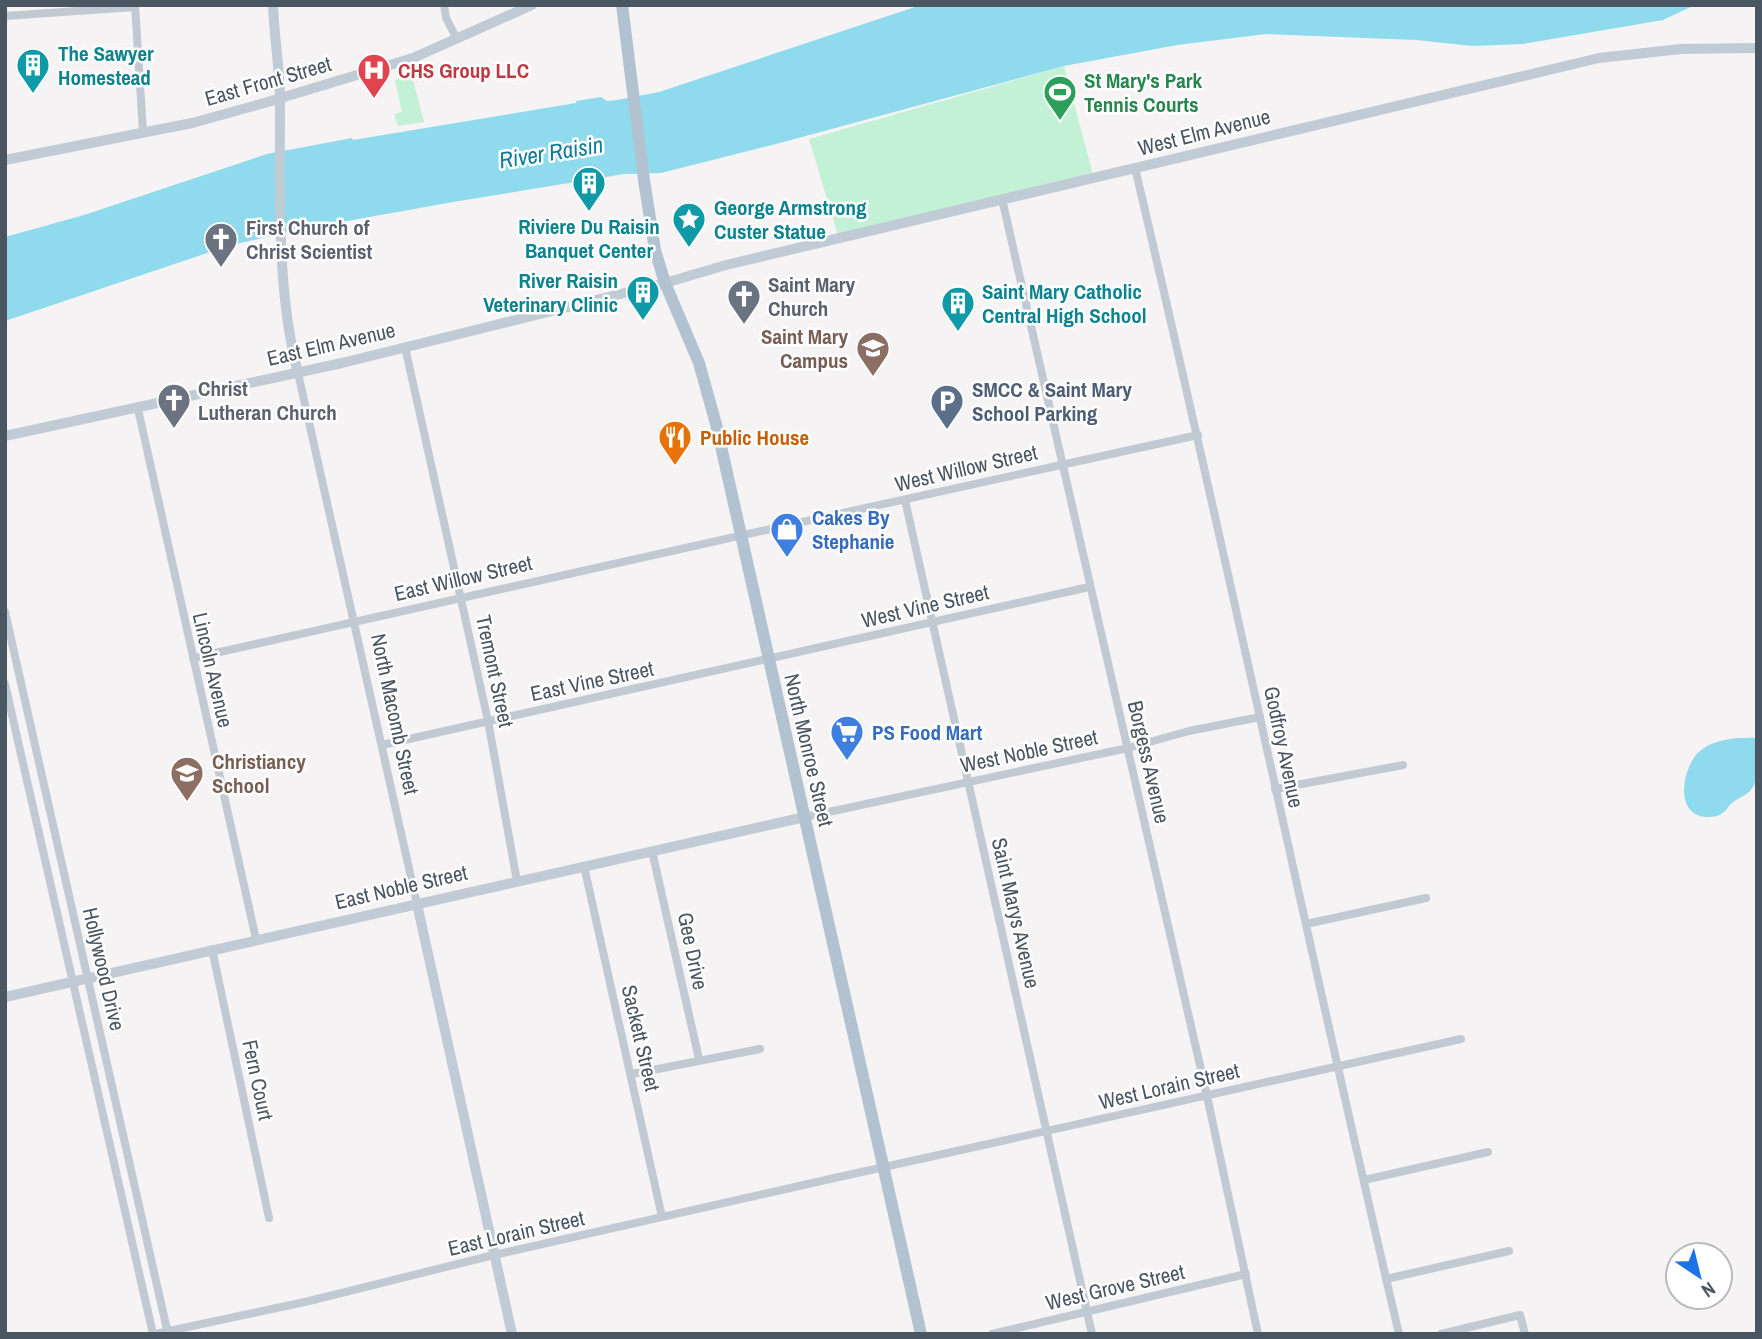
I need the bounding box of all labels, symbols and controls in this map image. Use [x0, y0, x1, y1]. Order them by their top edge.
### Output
place label: The Sawyer Homestead [58, 39, 154, 92]
building icon: The Sawyer Homestead [14, 46, 52, 95]
street label: East Front Street [201, 49, 335, 113]
hospital icon: CHS Group LLC [355, 51, 393, 100]
place label: CHS Group LLC [398, 56, 529, 85]
place label: St Mary's Park Tennis Courts [1084, 66, 1202, 119]
sports icon: St Mary's Park Tennis Courts [1041, 73, 1079, 122]
street label: West Elm Avenue [1135, 102, 1273, 162]
water label: River Raisin [497, 128, 605, 176]
building icon: Riviere Du Raisin Banquet Center [570, 164, 608, 213]
place label: George Armstrong Custer Statue [714, 193, 867, 246]
place icon: George Armstrong Custer Statue [670, 200, 708, 249]
place label: Riviere Du Raisin Banquet Center [518, 212, 660, 265]
place label: First Church of Christ Scientist [246, 213, 373, 266]
church icon: First Church of Christ Scientist [202, 220, 240, 269]
place label: River Raisin Veterinary Clinic [483, 266, 618, 319]
place label: Saint Mary Church [768, 270, 856, 323]
building icon: River Raisin Veterinary Clinic [624, 273, 662, 322]
church icon: Saint Mary Church [725, 277, 763, 326]
place label: Saint Mary Catholic Central High School [982, 277, 1147, 330]
building icon: Saint Mary Catholic Central High School [939, 284, 977, 333]
street label: East Elm Avenue [264, 315, 398, 373]
place label: Saint Mary Campus [761, 322, 848, 375]
school or university icon: Saint Mary Campus [854, 329, 892, 378]
place label: Christ Lutheran Church [198, 374, 337, 427]
place label: SMCC & Saint Mary School Parking [972, 375, 1132, 428]
church icon: Christ Lutheran Church [155, 381, 193, 430]
parking icon: SMCC & Saint Mary School Parking [928, 382, 966, 431]
restaurant icon: Public House [656, 418, 694, 467]
place label: Public House [700, 423, 809, 452]
street label: West Willow Street [892, 437, 1040, 498]
place label: Cakes By Stephanie [812, 503, 894, 556]
shop icon: Cakes By Stephanie [768, 510, 806, 559]
street label: East Willow Street [391, 548, 535, 608]
street label: West Vine Street [859, 577, 992, 635]
street label: Lincoln Avenue [186, 610, 240, 730]
street label: Tremont Street [469, 612, 521, 730]
street label: North Macomb Street [364, 631, 426, 797]
street label: East Vine Street [528, 654, 656, 708]
street label: North Monroe Street [777, 671, 841, 829]
street label: Godfroy Avenue [1257, 684, 1311, 810]
street label: Borgess Avenue [1121, 698, 1177, 826]
supermarket icon: PS Food Mart [828, 713, 866, 762]
place label: PS Food Mart [872, 718, 982, 747]
street label: West Noble Street [958, 722, 1100, 780]
place label: Christiancy School [212, 747, 306, 800]
school or university icon: Christiancy School [168, 754, 206, 803]
street label: Saint Marys Avenue [985, 835, 1047, 991]
street label: East Noble Street [332, 858, 470, 916]
street label: Hollywood Drive [76, 905, 132, 1033]
street label: Gee Drive [671, 910, 715, 992]
street label: Sackett Street [615, 982, 667, 1094]
street label: Fern Court [235, 1037, 281, 1123]
street label: West Lorain Street [1096, 1056, 1242, 1116]
street label: East Lorain Street [445, 1203, 587, 1263]
north arrow [1664, 1241, 1734, 1311]
street label: West Grove Street [1043, 1257, 1187, 1317]
text: N [1697, 1276, 1721, 1304]

